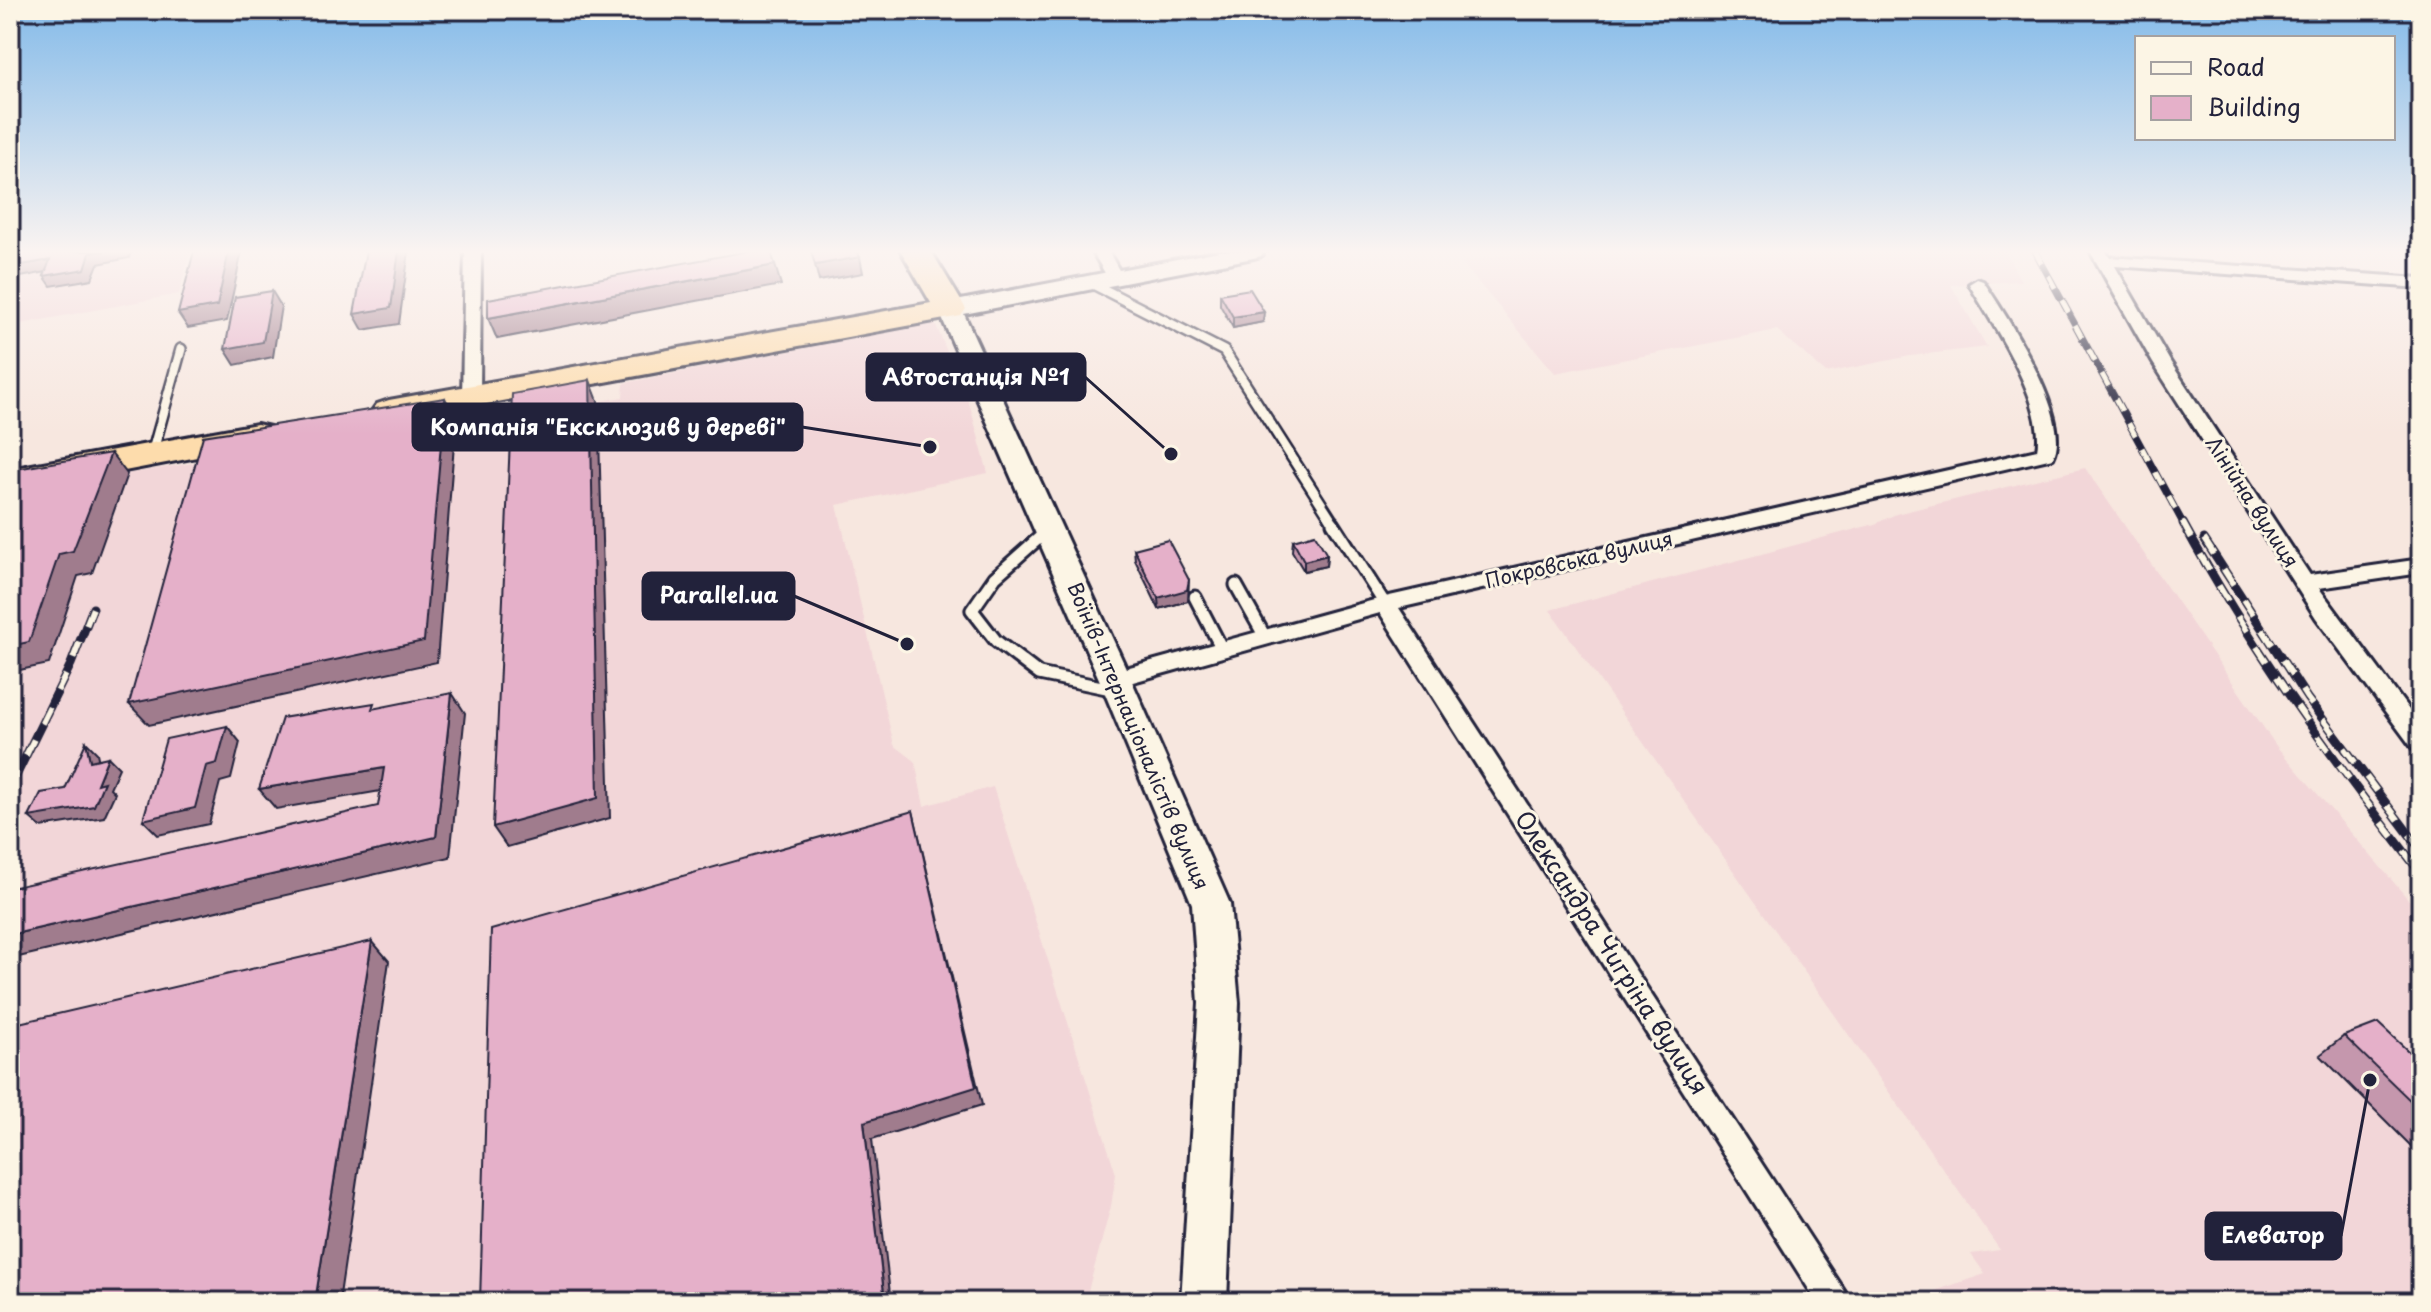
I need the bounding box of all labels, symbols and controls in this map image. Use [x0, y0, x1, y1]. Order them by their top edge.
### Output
legend [2135, 36, 2395, 140]
text: Road [2207, 48, 2265, 84]
text: Building [2207, 88, 2301, 124]
callout: Автостанція №1 [867, 354, 1085, 400]
text: Автостанція №1 [883, 359, 1070, 392]
callout: Компанія "Ексклюзив у дереві" [413, 404, 802, 450]
text: Компанія "Ексклюзив у дереві" [430, 409, 786, 442]
street label: Лінійна вулиця [2199, 430, 2307, 573]
street label: Покровська вулиця [1482, 523, 1676, 595]
callout: Parallel.ua [643, 573, 794, 619]
text: Parallel.ua [660, 577, 779, 610]
street label: Воїнів-Інтернаціоналістів вулиця [1060, 577, 1217, 894]
street label: Олександра Чигріна вулиця [1507, 803, 1718, 1101]
callout: Елеватор [2206, 1213, 2341, 1259]
text: Елеватор [2221, 1217, 2325, 1250]

